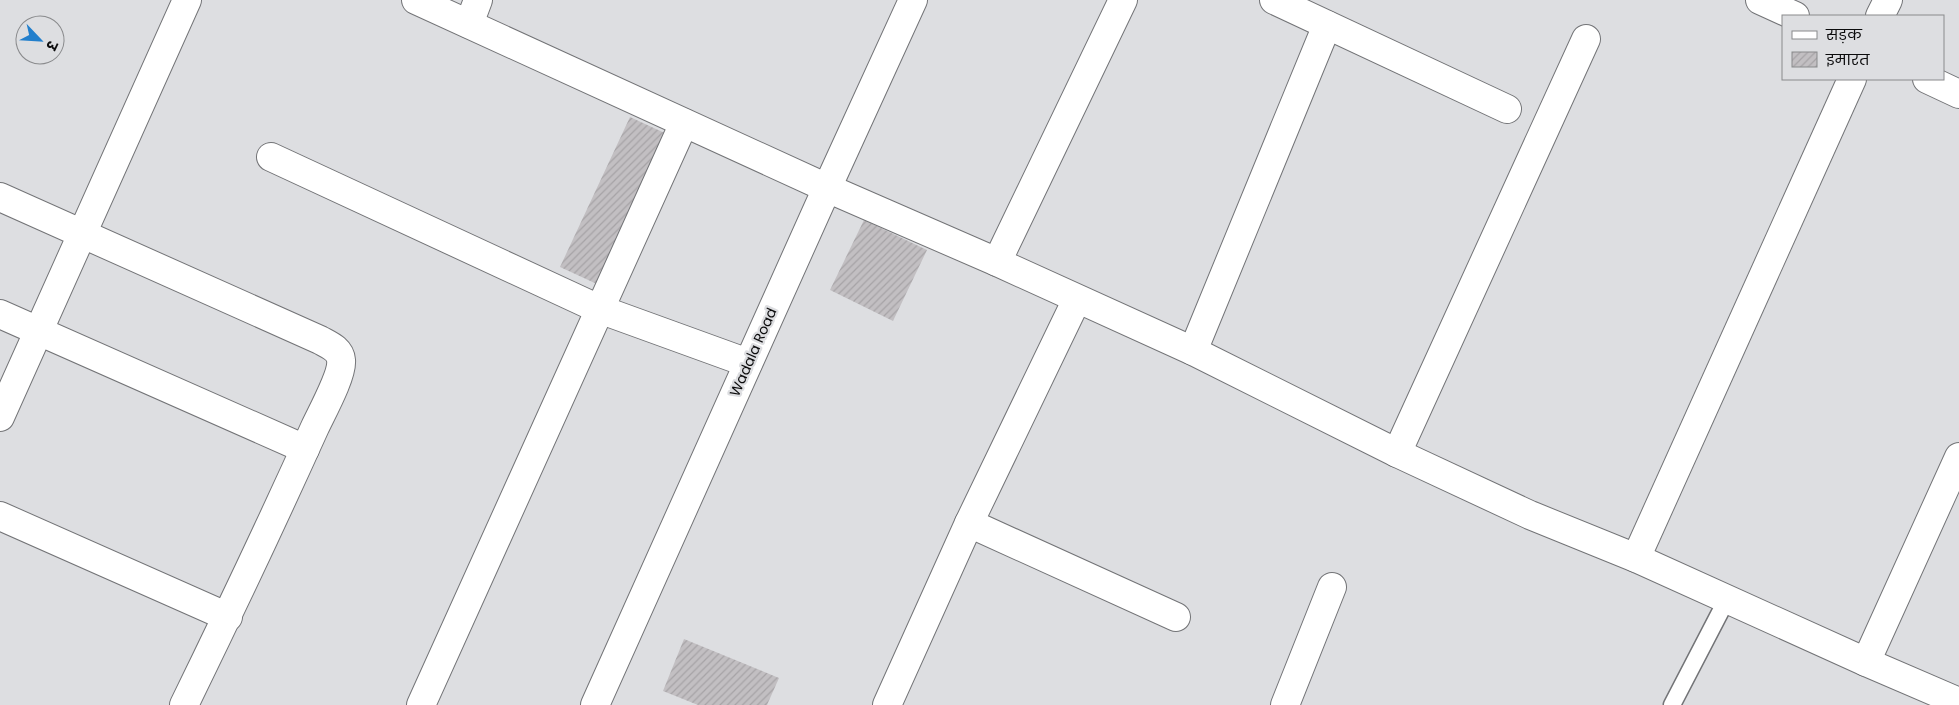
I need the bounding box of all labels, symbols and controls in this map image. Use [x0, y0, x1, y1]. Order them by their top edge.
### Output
north arrow [15, 15, 65, 65]
legend [1782, 15, 1944, 80]
text: सड़क [1825, 24, 1863, 45]
text: उ [41, 37, 63, 54]
text: इमारत [1825, 49, 1870, 70]
street label: Wadala Road [725, 304, 781, 400]

